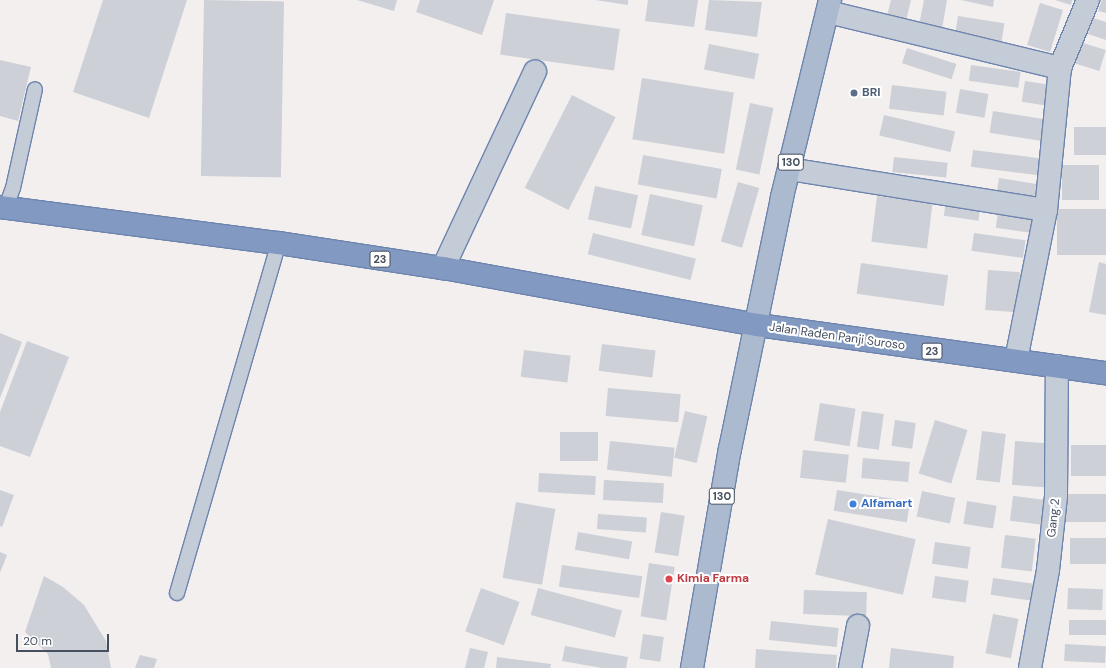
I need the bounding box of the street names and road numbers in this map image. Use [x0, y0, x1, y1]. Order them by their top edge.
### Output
road number: 130 [777, 153, 805, 171]
road number: 23 [369, 250, 391, 268]
street label: Jalan Raden Panji Suroso [768, 320, 906, 354]
road number: 23 [921, 342, 943, 360]
road number: 130 [708, 487, 736, 505]
street label: Gang 2 [1045, 498, 1063, 538]

